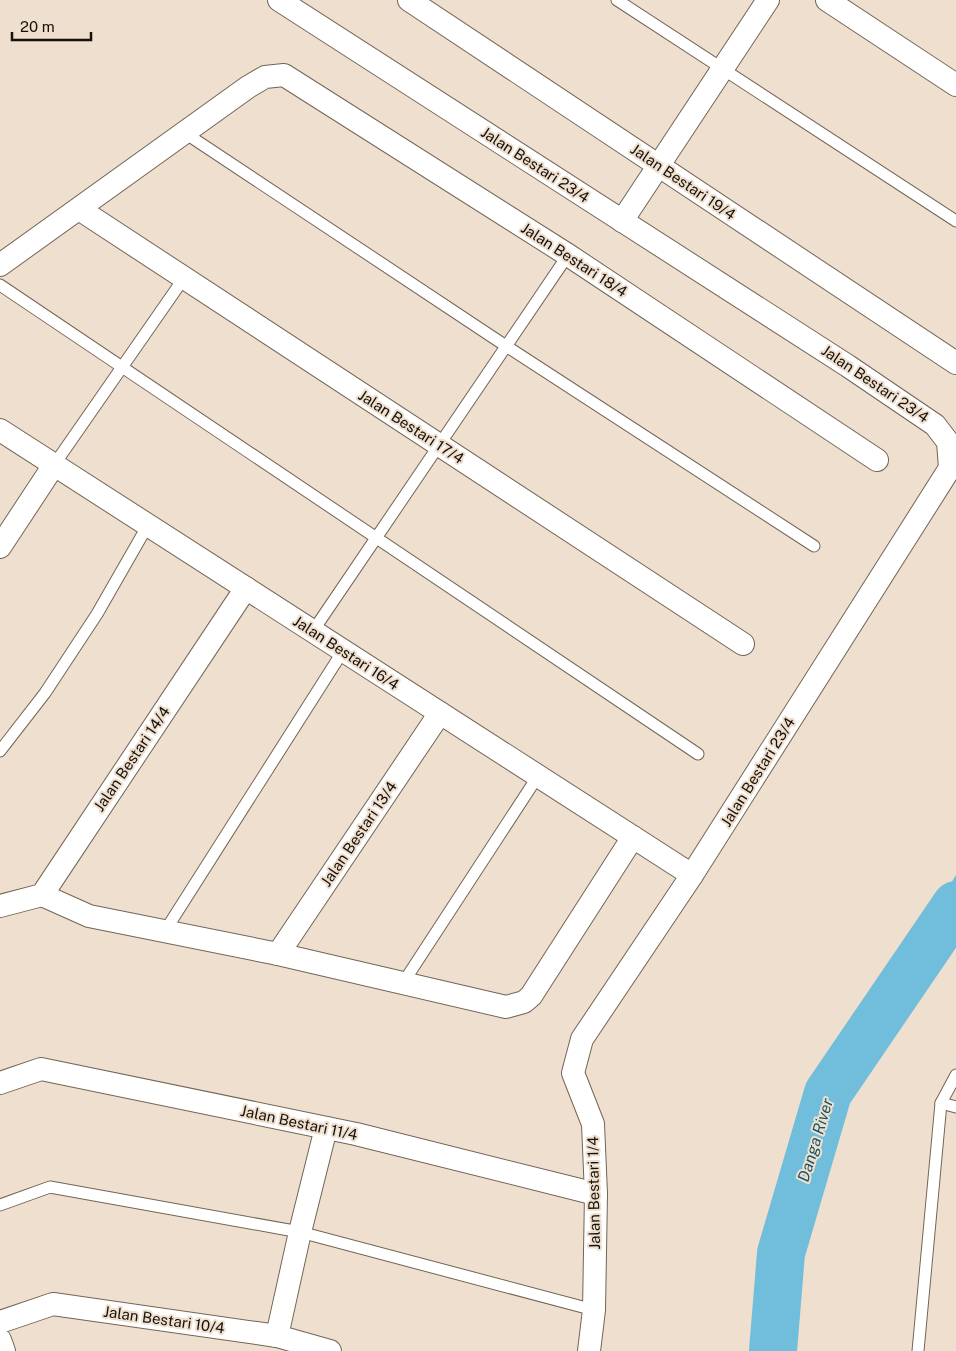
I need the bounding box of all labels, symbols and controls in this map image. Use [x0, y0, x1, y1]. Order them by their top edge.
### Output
scale bar [12, 10, 91, 42]
text: 20 m [20, 18, 55, 35]
street label: Jalan Bestari 23/4 [478, 123, 593, 206]
street label: Jalan Bestari 19/4 [628, 140, 739, 223]
street label: Jalan Bestari 18/4 [518, 219, 630, 300]
street label: Jalan Bestari 23/4 [818, 341, 932, 426]
street label: Jalan Bestari 17/4 [355, 386, 467, 467]
street label: Jalan Bestari 16/4 [290, 612, 402, 693]
street label: Jalan Bestari 14/4 [90, 703, 173, 814]
street label: Jalan Bestari 23/4 [717, 714, 798, 829]
street label: Jalan Bestari 13/4 [317, 778, 400, 889]
water label: Danga River [794, 1095, 837, 1184]
street label: Jalan Bestari 11/4 [239, 1102, 359, 1143]
street label: Jalan Bestari 1/4 [584, 1136, 603, 1250]
street label: Jalan Bestari 10/4 [102, 1303, 226, 1336]

